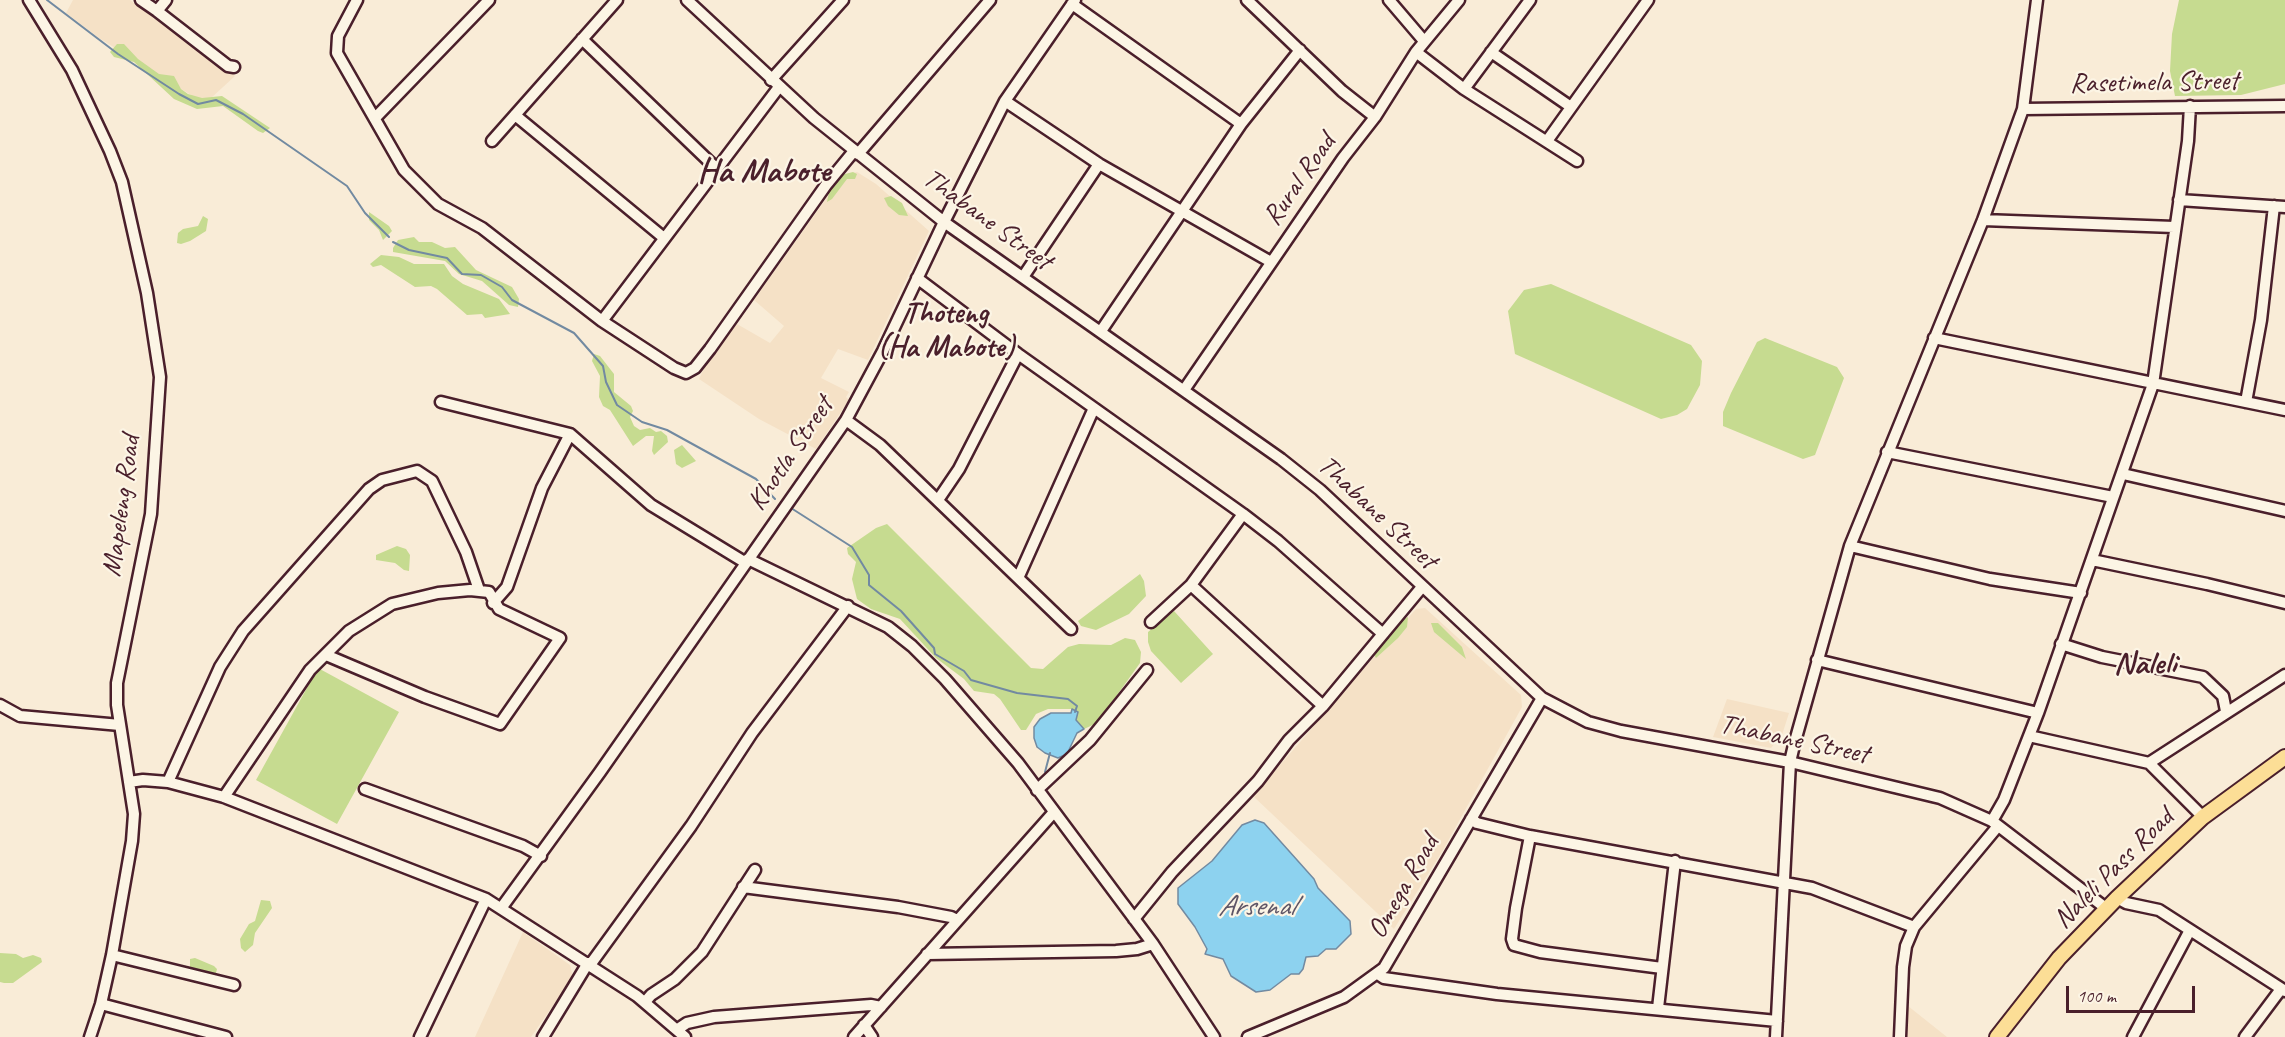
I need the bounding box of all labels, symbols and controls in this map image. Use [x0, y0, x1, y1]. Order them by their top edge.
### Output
street label: Rasetimela Street [2069, 65, 2239, 101]
street label: Rural Road [1256, 128, 1344, 232]
district label: Ha Mabote [698, 152, 830, 192]
street label: Thabane Street [916, 162, 1058, 278]
district label: Thoteng (Ha Mabote) [877, 296, 1015, 366]
street label: Khotla Street [741, 391, 841, 517]
street label: Mapeleng Road [95, 433, 149, 579]
street label: Thabane Street [1310, 449, 1444, 577]
district label: Naleli [2114, 646, 2176, 684]
street label: Thabane Street [1716, 708, 1872, 772]
street label: Naleli Pass Road [2047, 802, 2181, 936]
street label: Omega Road [1361, 829, 1447, 945]
water label: Arsenal [1218, 889, 1294, 925]
scale bar [2069, 974, 2198, 1012]
text: 100 m [2077, 985, 2116, 1007]

